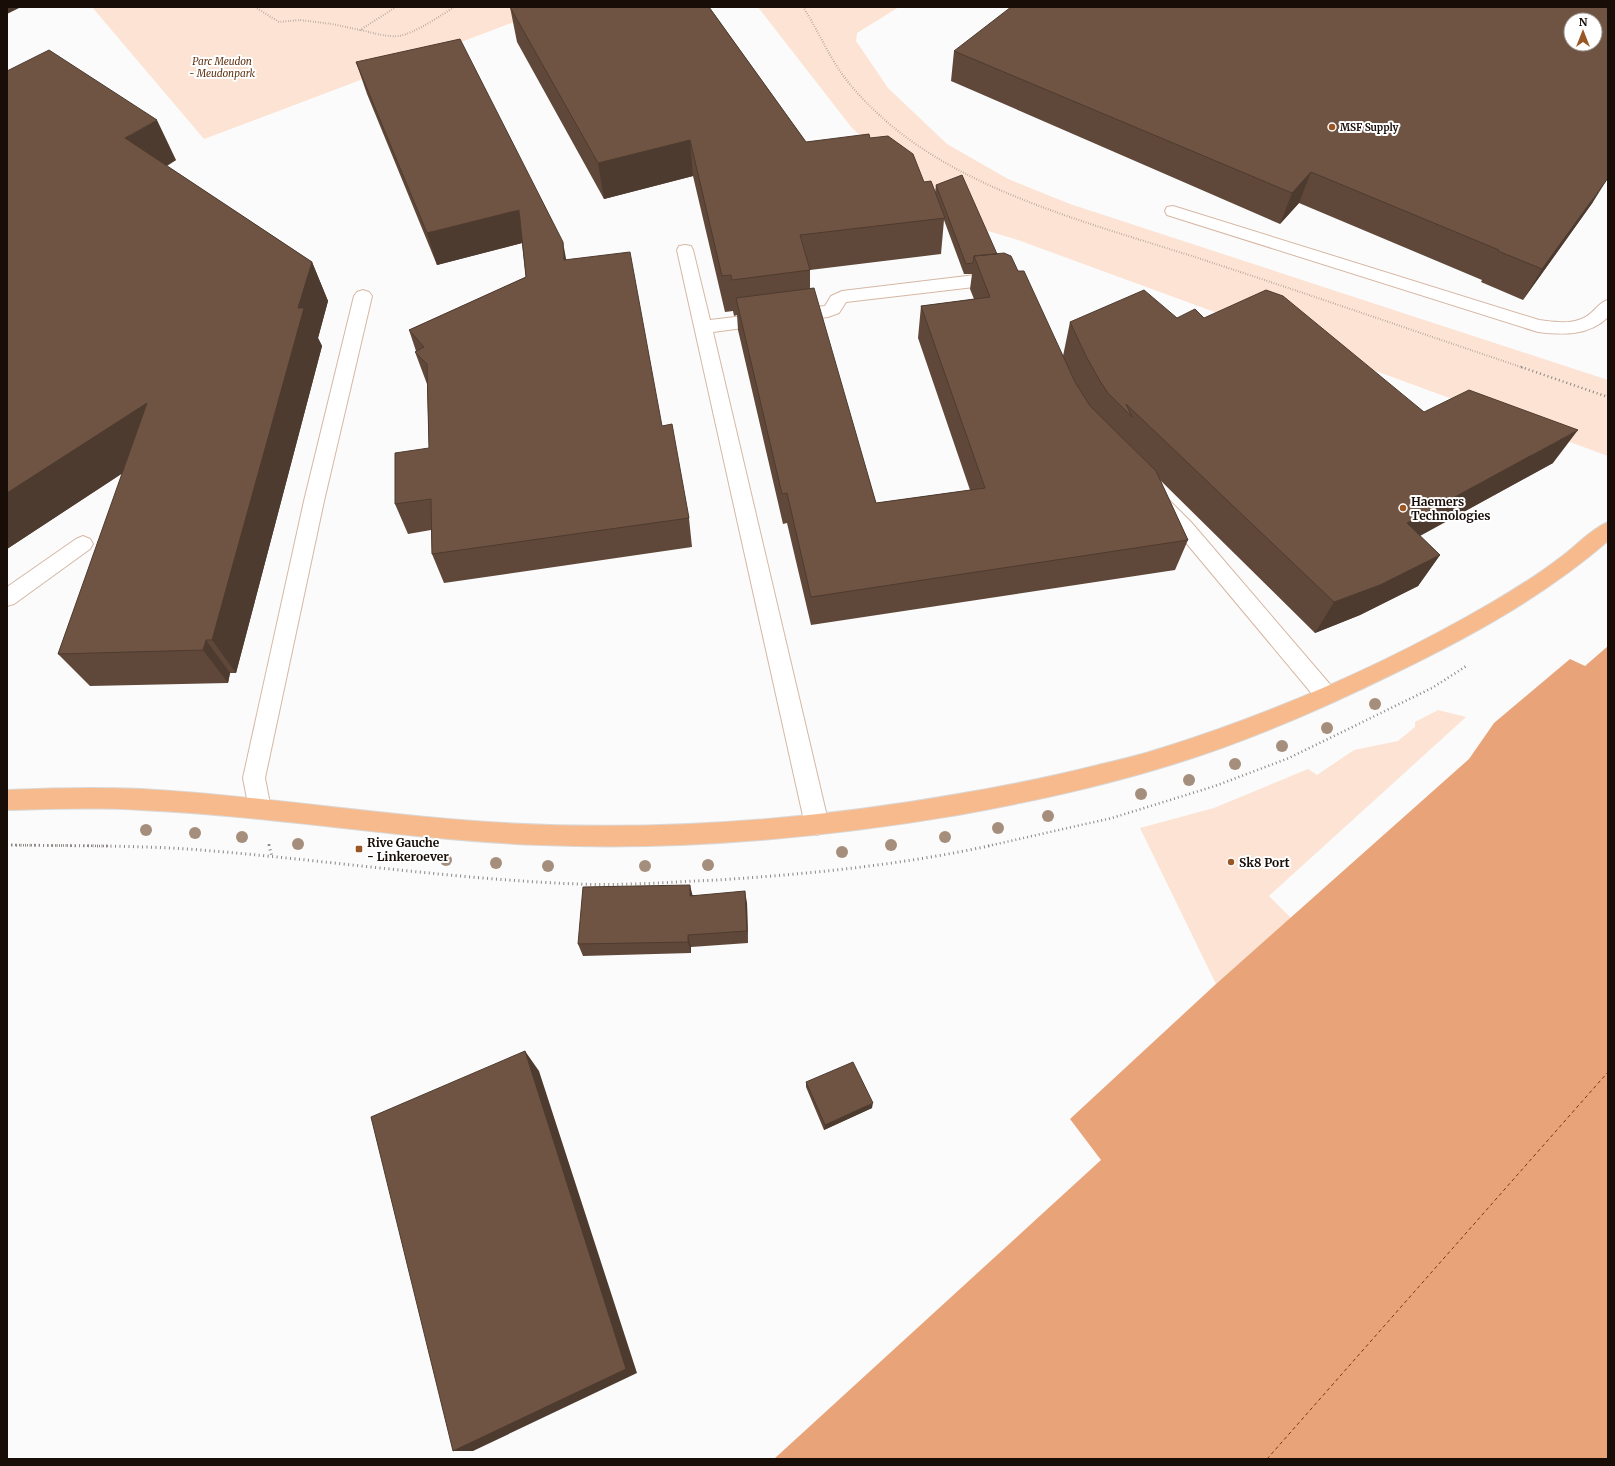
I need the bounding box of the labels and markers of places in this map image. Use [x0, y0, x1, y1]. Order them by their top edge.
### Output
place label: MSF Supply [1340, 121, 1398, 134]
marker: MSF Supply [1327, 122, 1337, 132]
place label: Haemers Technologies [1411, 494, 1491, 523]
marker: Haemers Technologies [1398, 503, 1408, 513]
place label: Rive Gauche - Linkeroever [367, 835, 449, 864]
marker: Rive Gauche - Linkeroever [354, 844, 364, 854]
place label: Sk8 Port [1239, 855, 1290, 870]
marker: Sk8 Port [1226, 857, 1236, 867]

